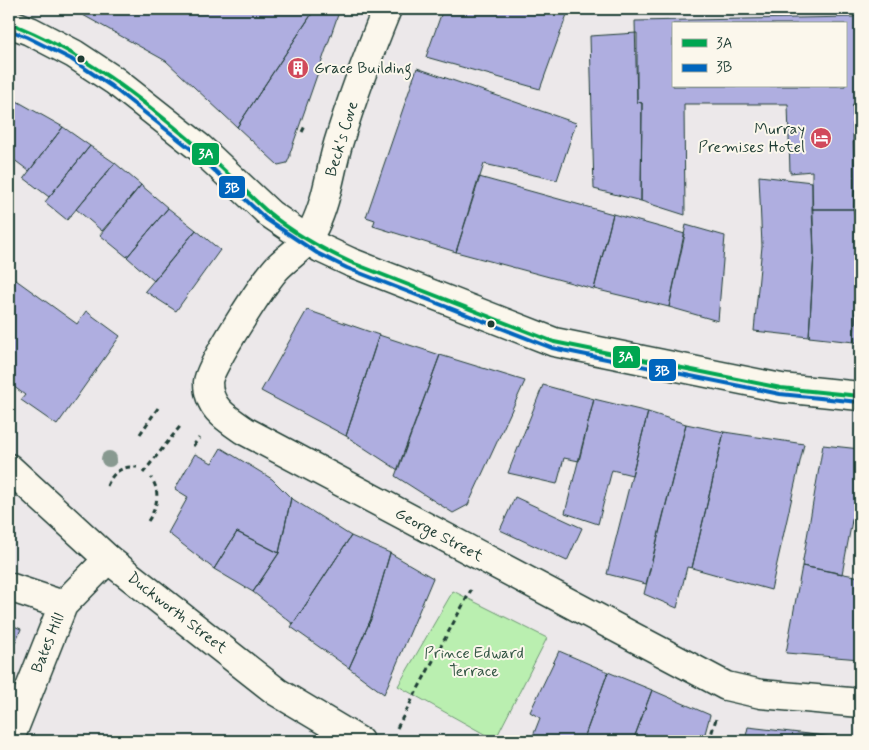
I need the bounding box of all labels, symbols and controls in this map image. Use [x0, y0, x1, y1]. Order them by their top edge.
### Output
legend [672, 22, 846, 88]
text: 3A [716, 34, 733, 54]
unlabelled marker [76, 54, 86, 64]
building icon: Grace Building [286, 56, 310, 80]
place label: Grace Building [314, 58, 412, 80]
text: 3B [716, 58, 732, 78]
street label: Beck's Cove [321, 99, 363, 179]
place label: Murray Premises Hotel [698, 119, 805, 158]
hotel icon: Murray Premises Hotel [809, 126, 833, 150]
line badge: 3A [191, 142, 220, 166]
text: 3A [198, 145, 214, 163]
line badge: 3B [218, 175, 246, 199]
text: 3B [224, 179, 240, 197]
unlabelled marker [486, 319, 496, 329]
line badge: 3A [612, 345, 641, 369]
text: 3A [618, 348, 634, 366]
line badge: 3B [648, 358, 677, 382]
text: 3B [654, 362, 670, 380]
street label: George Street [391, 503, 487, 568]
street label: Duckworth Street [123, 567, 232, 659]
street label: Bates Hill [27, 610, 69, 676]
park label: Prince Edward Terrace [424, 643, 524, 682]

